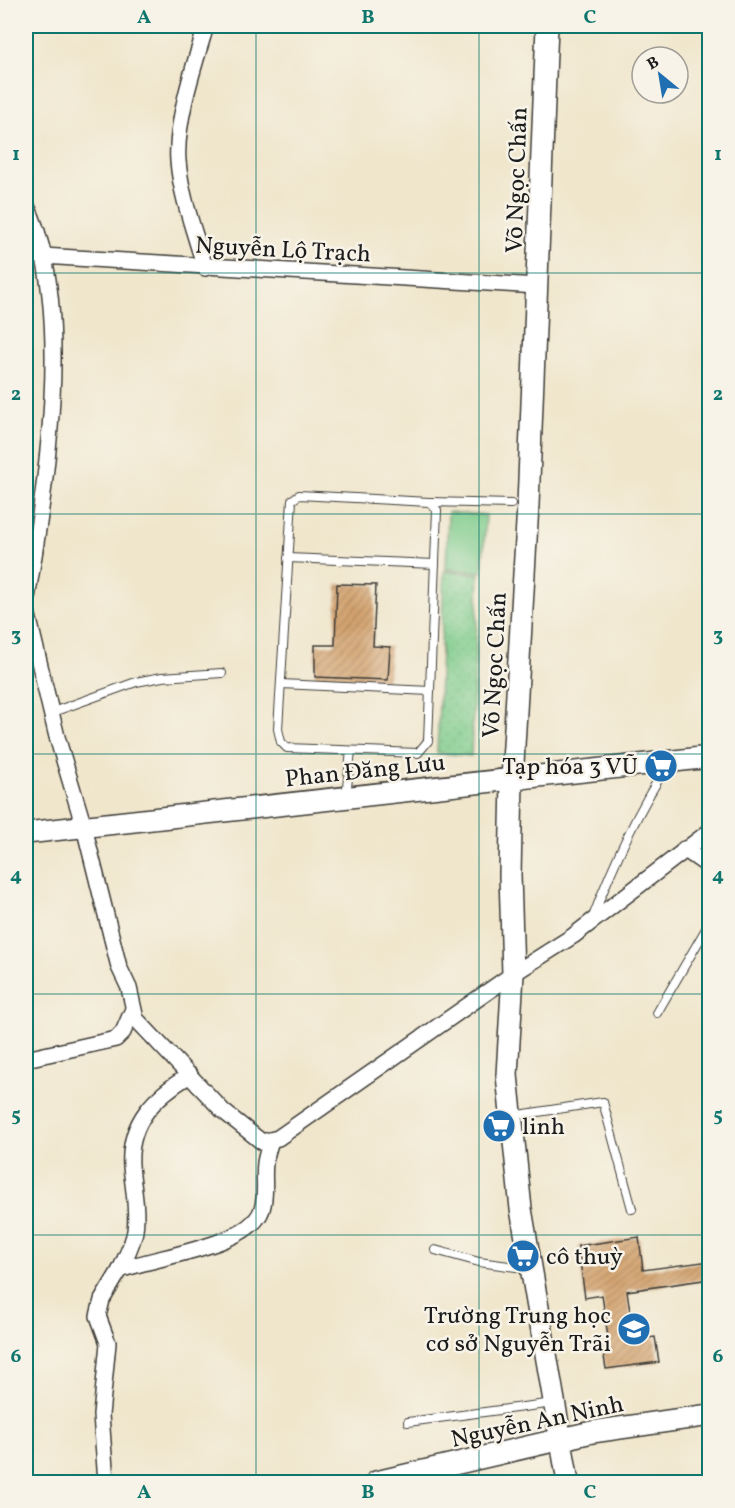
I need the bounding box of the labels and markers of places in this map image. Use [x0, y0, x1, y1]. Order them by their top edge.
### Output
supermarket icon: Tạp hóa 3 VŨ [643, 748, 679, 784]
place label: Tạp hóa 3 VŨ [502, 751, 638, 785]
supermarket icon: linh [481, 1108, 517, 1144]
place label: linh [522, 1111, 565, 1145]
supermarket icon: cô thuỳ [505, 1238, 541, 1274]
place label: cô thuỳ [546, 1241, 623, 1275]
place label: Trường Trung học cơ sở Nguyễn Trãi [424, 1300, 611, 1362]
school or university icon: Trường Trung học cơ sở Nguyễn Trãi [616, 1311, 652, 1347]

